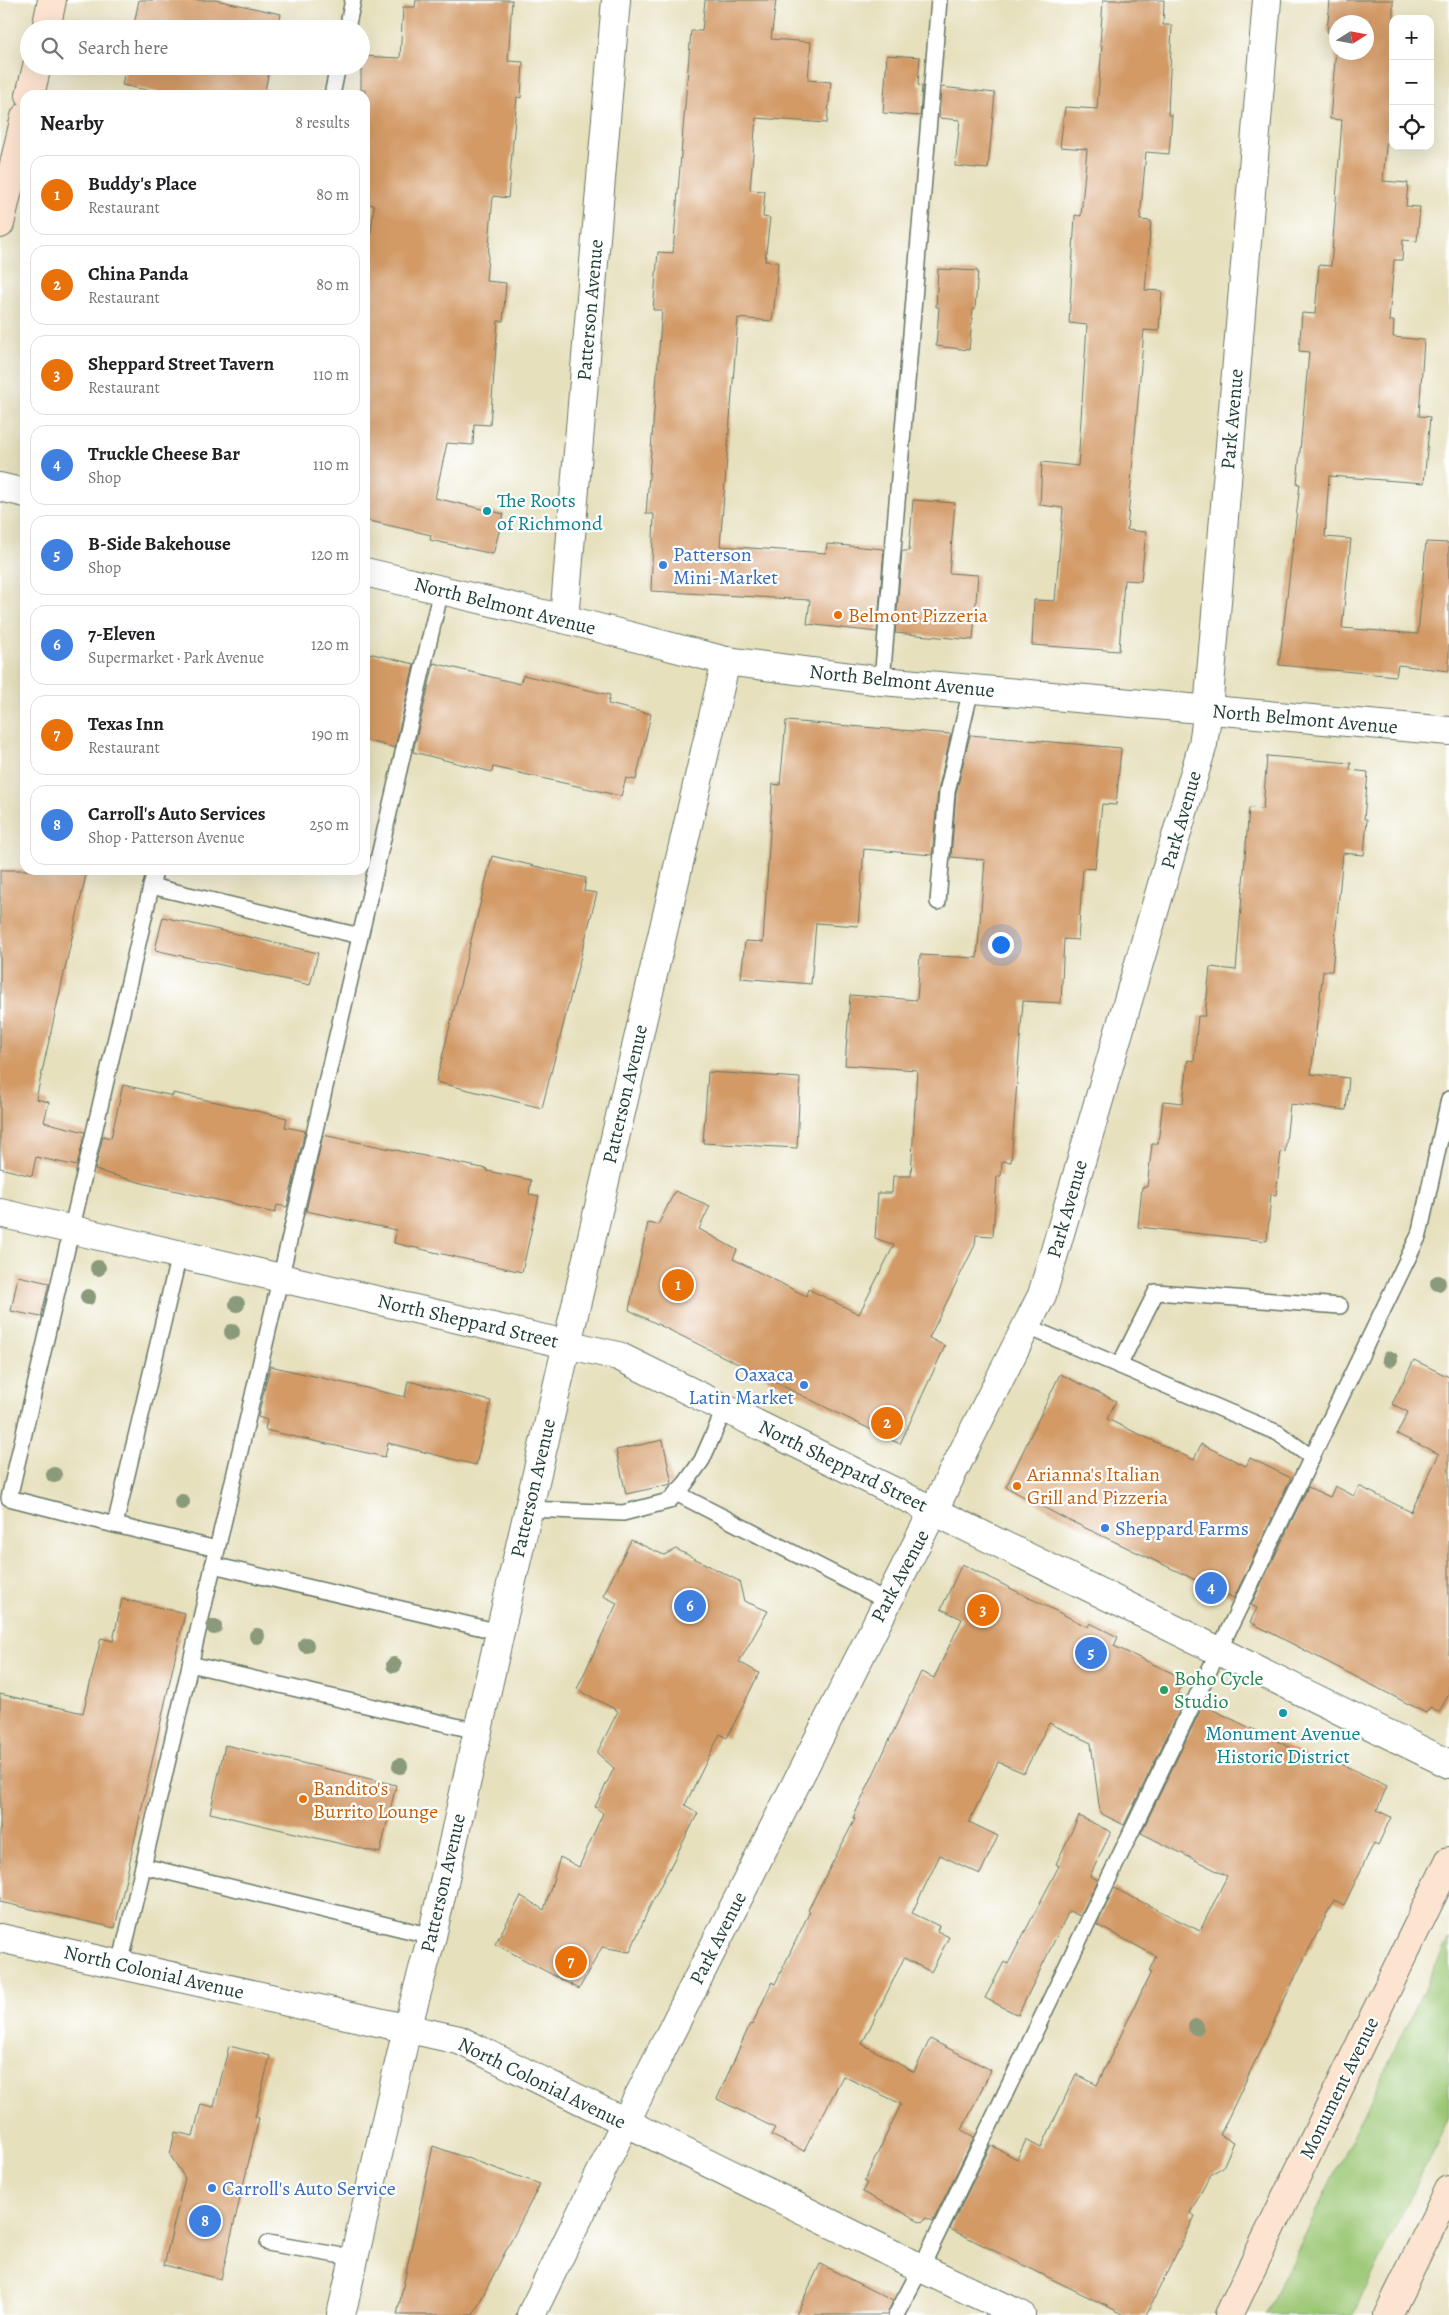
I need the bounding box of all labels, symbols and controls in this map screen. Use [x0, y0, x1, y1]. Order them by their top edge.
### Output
north arrow [1329, 15, 1374, 60]
map controls [1389, 15, 1434, 150]
button: + [1389, 15, 1434, 60]
search box [20, 20, 370, 75]
icon: search [38, 34, 66, 62]
text: Search here [78, 35, 168, 61]
button: − [1389, 60, 1434, 105]
button: locate [1389, 105, 1434, 150]
text: Nearby [40, 109, 103, 137]
text: 8 results [295, 112, 350, 134]
text: Buddy's Place [88, 171, 197, 197]
text: 1 [54, 184, 60, 206]
text: 80 m [316, 184, 349, 206]
text: Restaurant [88, 197, 160, 219]
street label: Patterson Avenue [570, 238, 610, 382]
text: China Panda [88, 261, 189, 287]
text: 2 [53, 274, 61, 296]
text: 80 m [316, 274, 349, 296]
text: Restaurant [88, 287, 160, 309]
text: Sheppard Street Tavern [88, 351, 274, 377]
text: 3 [54, 364, 60, 386]
text: 110 m [313, 364, 349, 386]
street label: Park Avenue [1214, 367, 1250, 471]
text: Restaurant [88, 377, 160, 399]
text: Truckle Cheese Bar [88, 441, 240, 467]
text: 4 [53, 454, 61, 476]
text: 110 m [313, 454, 349, 476]
text: Shop [88, 467, 121, 489]
place label: The Roots of Richmond [497, 487, 603, 537]
marker: The Roots of Richmond [481, 505, 493, 517]
text: B-Side Bakehouse [88, 531, 231, 557]
place label: Patterson Mini-Market [673, 541, 778, 591]
text: 5 [54, 544, 60, 566]
text: 120 m [311, 544, 349, 566]
text: Shop [88, 557, 121, 579]
marker: Patterson Mini-Market [657, 559, 669, 571]
street label: North Belmont Avenue [411, 570, 599, 642]
place label: Belmont Pizzeria [848, 602, 989, 629]
marker: Belmont Pizzeria [832, 609, 844, 621]
text: 7-Eleven [88, 621, 156, 647]
text: 6 [53, 634, 61, 656]
text: 120 m [311, 634, 349, 656]
text: Supermarket · Park Avenue [88, 647, 264, 669]
street label: North Belmont Avenue [808, 658, 996, 704]
street label: North Belmont Avenue [1211, 697, 1399, 741]
text: Texas Inn [88, 711, 164, 737]
text: 7 [54, 724, 60, 746]
text: 190 m [311, 724, 349, 746]
text: Restaurant [88, 737, 160, 759]
street label: Park Avenue [1154, 768, 1208, 872]
text: Carroll's Auto Services [88, 801, 265, 827]
text: 8 [53, 814, 61, 836]
text: 250 m [310, 814, 349, 836]
text: Shop · Patterson Avenue [88, 827, 245, 849]
your location [988, 932, 1014, 958]
street label: Patterson Avenue [596, 1022, 654, 1166]
street label: Park Avenue [1040, 1157, 1094, 1261]
pin: 1 [662, 1266, 694, 1304]
street label: North Sheppard Street [375, 1287, 561, 1355]
place label: Oaxaca Latin Market [689, 1361, 795, 1411]
marker: Oaxaca Latin Market [798, 1379, 810, 1391]
pin: 2 [871, 1404, 903, 1442]
street label: North Sheppard Street [754, 1413, 932, 1519]
street label: Patterson Avenue [504, 1416, 562, 1560]
place label: Arianna's Italian Grill and Pizzeria [1026, 1461, 1169, 1511]
marker: Arianna's Italian Grill and Pizzeria [1011, 1480, 1023, 1492]
place label: Sheppard Farms [1115, 1515, 1249, 1542]
marker: Sheppard Farms [1099, 1522, 1111, 1534]
street label: Park Avenue [864, 1525, 936, 1627]
pin: 4 [1195, 1569, 1227, 1607]
pin: 6 [674, 1587, 706, 1625]
pin: 3 [967, 1591, 999, 1629]
pin: 5 [1075, 1634, 1107, 1672]
place label: Boho Cycle Studio [1174, 1665, 1264, 1715]
marker: Boho Cycle Studio [1158, 1684, 1170, 1696]
marker: Monument Avenue Historic District [1277, 1707, 1289, 1719]
place label: Monument Avenue Historic District [1206, 1720, 1361, 1770]
place label: Bandito's Burrito Lounge [313, 1775, 438, 1825]
marker: Bandito's Burrito Lounge [297, 1793, 309, 1805]
street label: Patterson Avenue [414, 1811, 472, 1955]
street label: Park Avenue [683, 1887, 753, 1989]
street label: North Colonial Avenue [61, 1938, 247, 2006]
pin: 7 [555, 1943, 587, 1981]
street label: Monument Avenue [1293, 2012, 1385, 2164]
street label: North Colonial Avenue [453, 2031, 631, 2135]
place label: Carroll's Auto Service [222, 2175, 396, 2202]
marker: Carroll's Auto Service [206, 2182, 218, 2194]
pin: 8 [189, 2202, 221, 2240]

